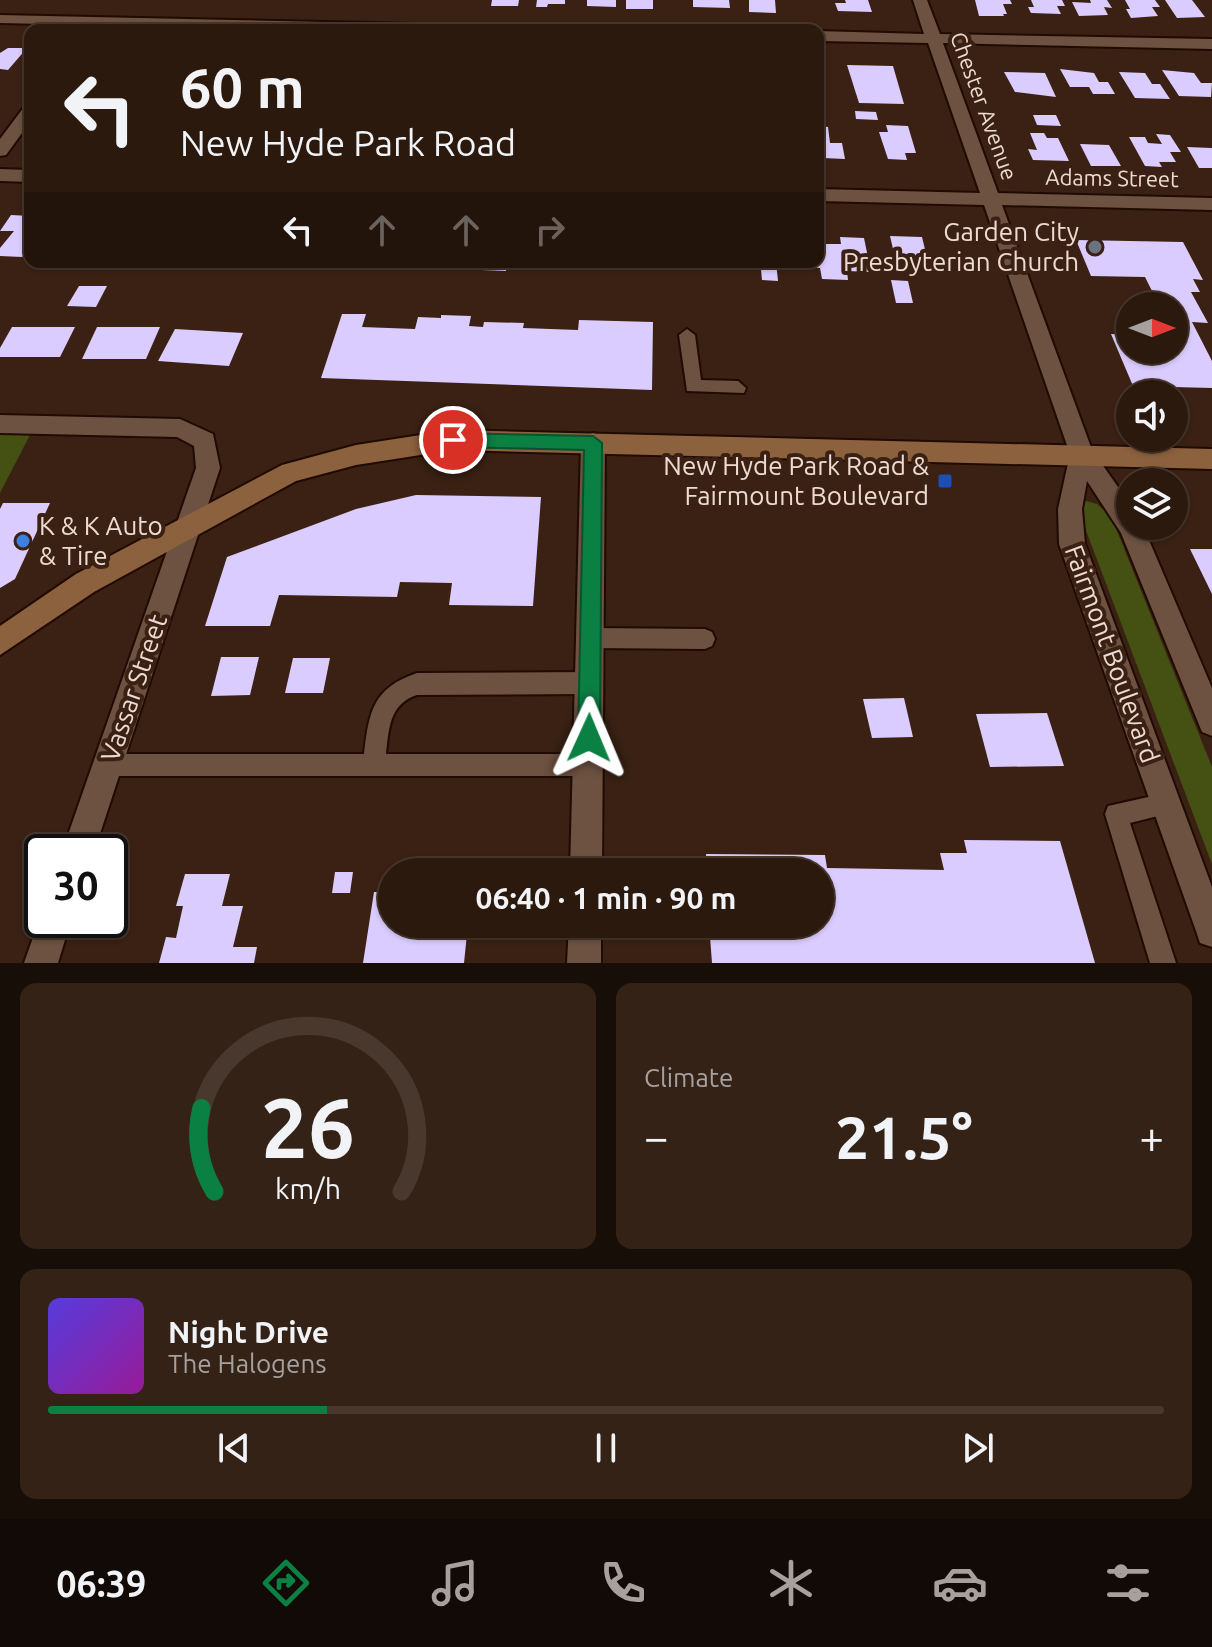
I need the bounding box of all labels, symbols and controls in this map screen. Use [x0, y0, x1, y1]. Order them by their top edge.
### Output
street label: Chester Avenue [946, 28, 1023, 183]
icon: left [48, 56, 152, 160]
text: 60 m [180, 56, 305, 119]
text: New Hyde Park Road [180, 122, 516, 163]
street label: Adams Street [1045, 164, 1179, 191]
icon: left [276, 208, 320, 252]
icon: ahead [360, 208, 404, 252]
icon: ahead [444, 208, 488, 252]
icon: right [528, 208, 572, 252]
place label: Garden City Presbyterian Church [843, 217, 1079, 276]
marker: Garden City Presbyterian Church [1086, 238, 1104, 256]
north arrow [1116, 292, 1188, 364]
map controls [1116, 292, 1188, 540]
button: sound [1116, 380, 1188, 452]
pin [419, 406, 487, 474]
icon: arrive [431, 418, 475, 462]
place label: New Hyde Park Road & Fairmount Boulevard [663, 451, 929, 510]
button: layers [1116, 468, 1188, 540]
marker: New Hyde Park Road & Fairmount Boulevard [936, 472, 954, 490]
place label: K & K Auto & Tire [39, 511, 163, 570]
marker: K & K Auto & Tire [14, 532, 32, 550]
street label: Fairmont Boulevard [1060, 541, 1165, 767]
street label: Vassar Street [95, 610, 172, 765]
position arrow [547, 696, 631, 780]
speed limit sign: 30 [24, 834, 128, 938]
text: 06:40 · 1 min · 90 m [476, 881, 736, 915]
text: Climate [644, 1063, 733, 1092]
text: 26 [261, 1080, 355, 1174]
text: 21.5° [835, 1103, 973, 1170]
text: − [644, 1112, 669, 1161]
text: + [1139, 1112, 1164, 1161]
text: km/h [275, 1172, 341, 1204]
text: Night Drive [168, 1315, 329, 1349]
text: The Halogens [168, 1349, 327, 1378]
icon: previous [212, 1426, 256, 1470]
icon: pause [584, 1426, 628, 1470]
icon: next [956, 1426, 1000, 1470]
icon: directions [258, 1555, 314, 1611]
icon: music [427, 1555, 483, 1611]
icon: phone [595, 1555, 651, 1611]
icon: climate [763, 1555, 819, 1611]
icon: car [932, 1555, 988, 1611]
icon: filters [1100, 1555, 1156, 1611]
text: 06:39 [56, 1563, 146, 1604]

